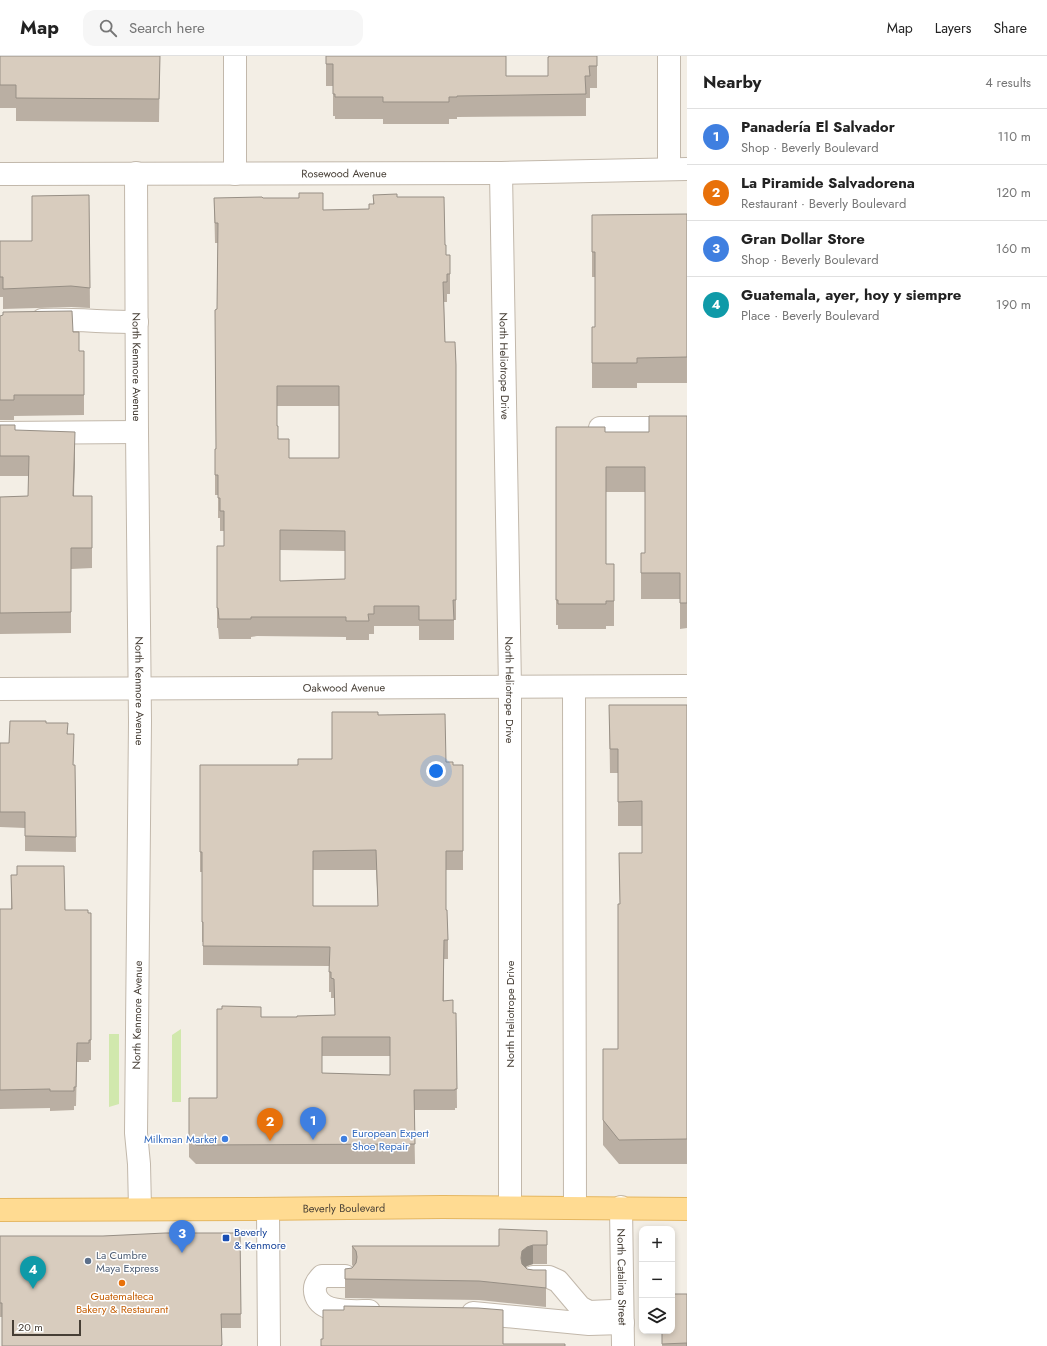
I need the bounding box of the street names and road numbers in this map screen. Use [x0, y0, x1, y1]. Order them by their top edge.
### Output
street label: Rosewood Avenue [301, 165, 387, 181]
street label: North Heliotrope Drive [495, 312, 513, 420]
street label: North Kenmore Avenue [129, 313, 145, 422]
street label: North Kenmore Avenue [131, 636, 148, 746]
street label: North Heliotrope Drive [501, 636, 518, 744]
street label: Oakwood Avenue [303, 679, 386, 696]
street label: North Kenmore Avenue [128, 960, 146, 1070]
street label: North Heliotrope Drive [502, 960, 518, 1067]
street label: Beverly Boulevard [303, 1200, 385, 1216]
street label: North Catalina Street [613, 1228, 631, 1326]

